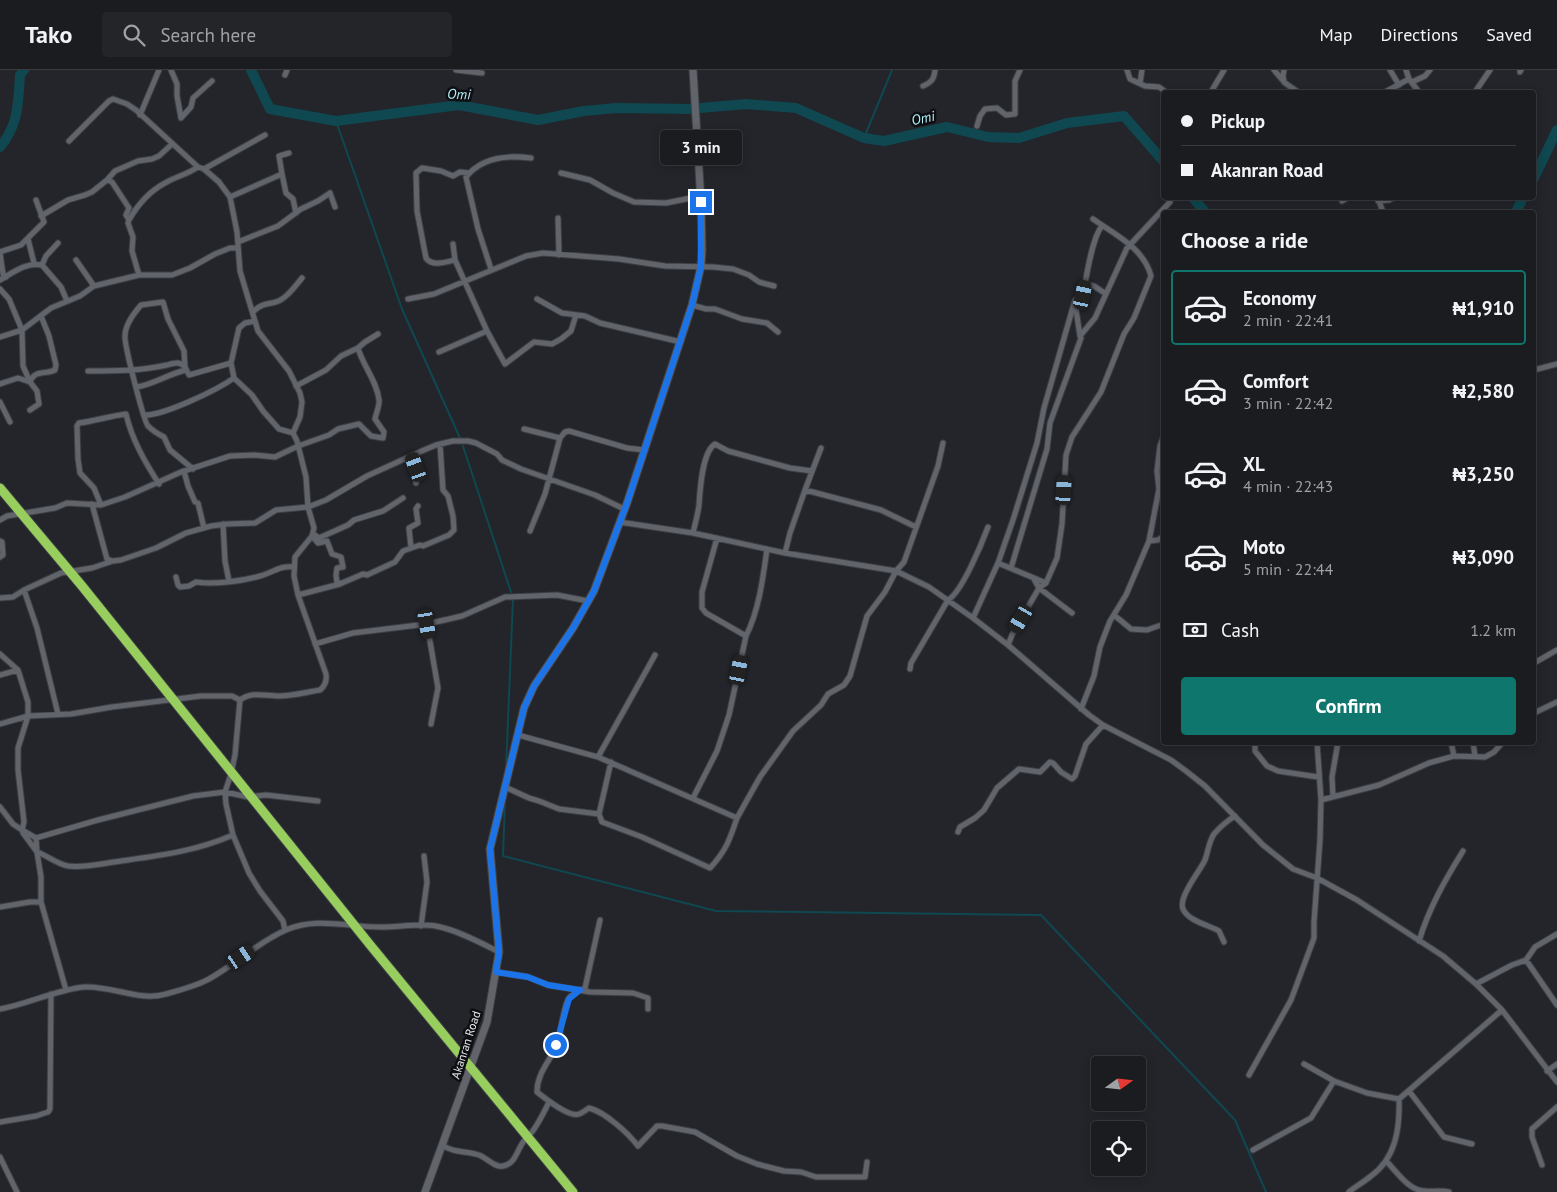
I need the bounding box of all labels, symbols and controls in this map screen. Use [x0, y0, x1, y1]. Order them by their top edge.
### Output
search box [102, 12, 452, 57]
text: Tako [25, 19, 72, 50]
icon: search [120, 21, 148, 49]
text: Search here [160, 23, 256, 47]
text: Map [1320, 23, 1352, 46]
text: Directions [1380, 23, 1458, 46]
text: Saved [1486, 23, 1532, 46]
water label: Omi [447, 85, 471, 103]
water label: Omi [910, 107, 937, 129]
text: Pickup [1211, 109, 1265, 133]
callout: 3 min [660, 129, 742, 164]
text: 3 min [681, 137, 721, 157]
text: Akanran Road [1211, 158, 1323, 182]
route end [690, 191, 712, 213]
text: Choose a ride [1181, 226, 1308, 254]
car [1072, 279, 1093, 311]
icon: car [1183, 285, 1228, 330]
text: Economy [1243, 286, 1316, 310]
text: ₦1,910 [1452, 296, 1514, 320]
text: 2 min · 22:41 [1243, 310, 1333, 330]
icon: car [1183, 368, 1228, 413]
text: Comfort [1243, 369, 1309, 393]
text: ₦2,580 [1452, 379, 1514, 403]
text: 3 min · 22:42 [1243, 393, 1333, 413]
car [403, 450, 428, 484]
icon: car [1183, 451, 1228, 496]
text: XL [1243, 452, 1265, 476]
text: ₦3,250 [1452, 462, 1514, 486]
car [1055, 475, 1072, 505]
text: 4 min · 22:43 [1243, 476, 1333, 496]
icon: car [1183, 534, 1228, 579]
text: Moto [1243, 535, 1285, 559]
text: ₦3,090 [1452, 545, 1514, 569]
text: 5 min · 22:44 [1243, 559, 1333, 579]
car [1007, 602, 1034, 636]
car [417, 608, 436, 640]
icon: cash [1181, 616, 1209, 644]
text: Cash [1221, 618, 1259, 642]
text: 1.2 km [1470, 620, 1516, 640]
car [728, 654, 749, 686]
button: Confirm [1181, 677, 1516, 735]
car [224, 942, 257, 972]
street label: Akanran Road [447, 1009, 484, 1081]
route start [545, 1034, 567, 1056]
north arrow [1091, 1056, 1146, 1111]
map controls [1091, 1056, 1146, 1176]
button: locate [1091, 1121, 1146, 1176]

